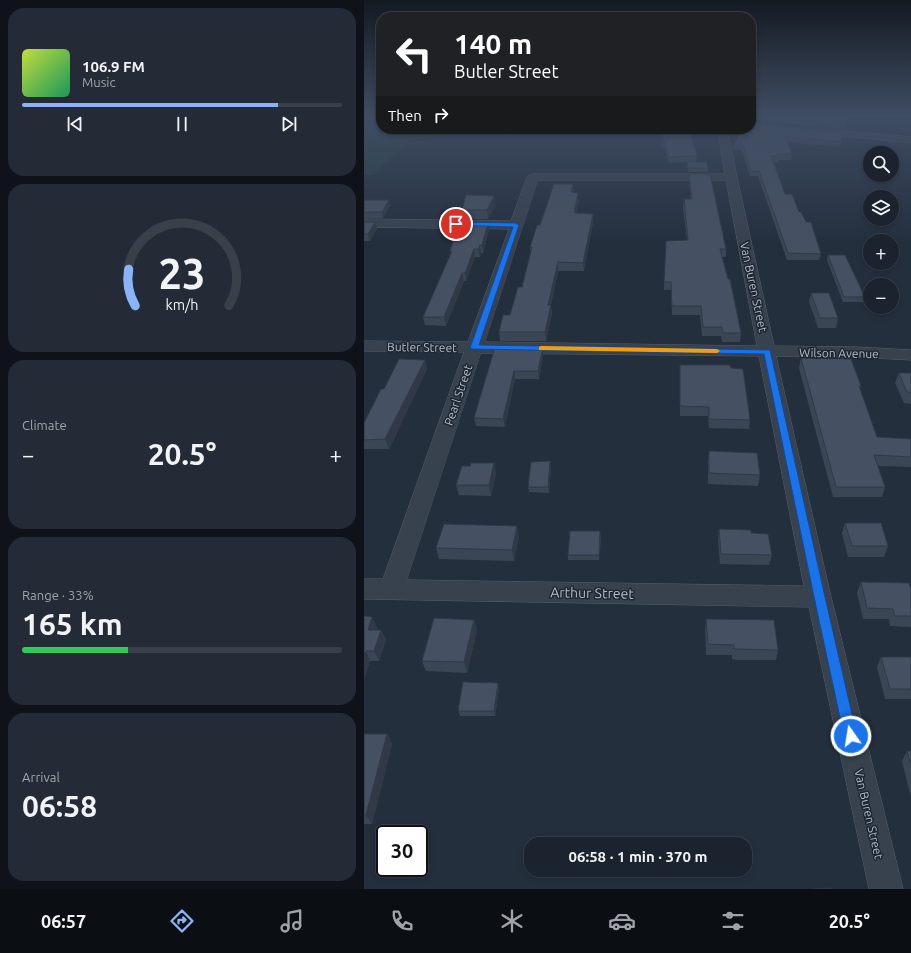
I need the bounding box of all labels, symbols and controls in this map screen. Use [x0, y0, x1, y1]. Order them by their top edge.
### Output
icon: left [388, 28, 440, 80]
text: 140 m [454, 28, 532, 59]
text: 106.9 FM [82, 58, 145, 75]
text: Butler Street [454, 61, 559, 81]
text: Music [82, 75, 116, 89]
icon: right [430, 104, 452, 126]
text: Then [388, 107, 422, 124]
icon: previous [64, 113, 86, 135]
icon: pause [171, 113, 193, 135]
icon: next [278, 113, 300, 135]
map controls [863, 146, 899, 314]
button: search [863, 146, 899, 182]
button: layers [863, 190, 899, 226]
pin [439, 207, 473, 241]
icon: arrive [445, 213, 467, 235]
button: + [863, 234, 899, 270]
street label: Van Buren Street [738, 241, 770, 334]
text: 23 [159, 250, 205, 297]
button: − [863, 278, 899, 314]
text: km/h [166, 297, 198, 313]
street label: Butler Street [387, 340, 457, 354]
street label: Wilson Avenue [799, 346, 879, 360]
street label: Pearl Street [441, 363, 475, 427]
text: Climate [22, 418, 67, 432]
text: 20.5° [148, 437, 216, 471]
text: − [22, 442, 34, 467]
text: + [330, 442, 342, 467]
street label: Arthur Street [550, 584, 634, 602]
text: Range · 33% [22, 588, 94, 602]
text: 165 km [22, 607, 123, 641]
position arrow [830, 715, 872, 757]
street label: Van Buren Street [852, 768, 886, 861]
text: Arrival [22, 770, 60, 784]
text: 06:58 [22, 789, 97, 823]
speed limit sign: 30 [376, 825, 428, 877]
text: 06:58 · 1 min · 370 m [569, 848, 707, 865]
icon: directions [168, 907, 196, 935]
icon: music [278, 907, 306, 935]
icon: phone [388, 907, 416, 935]
icon: climate [498, 907, 526, 935]
icon: car [608, 907, 636, 935]
icon: filters [719, 907, 747, 935]
text: 06:57 [41, 911, 86, 931]
text: 20.5° [829, 911, 870, 931]

